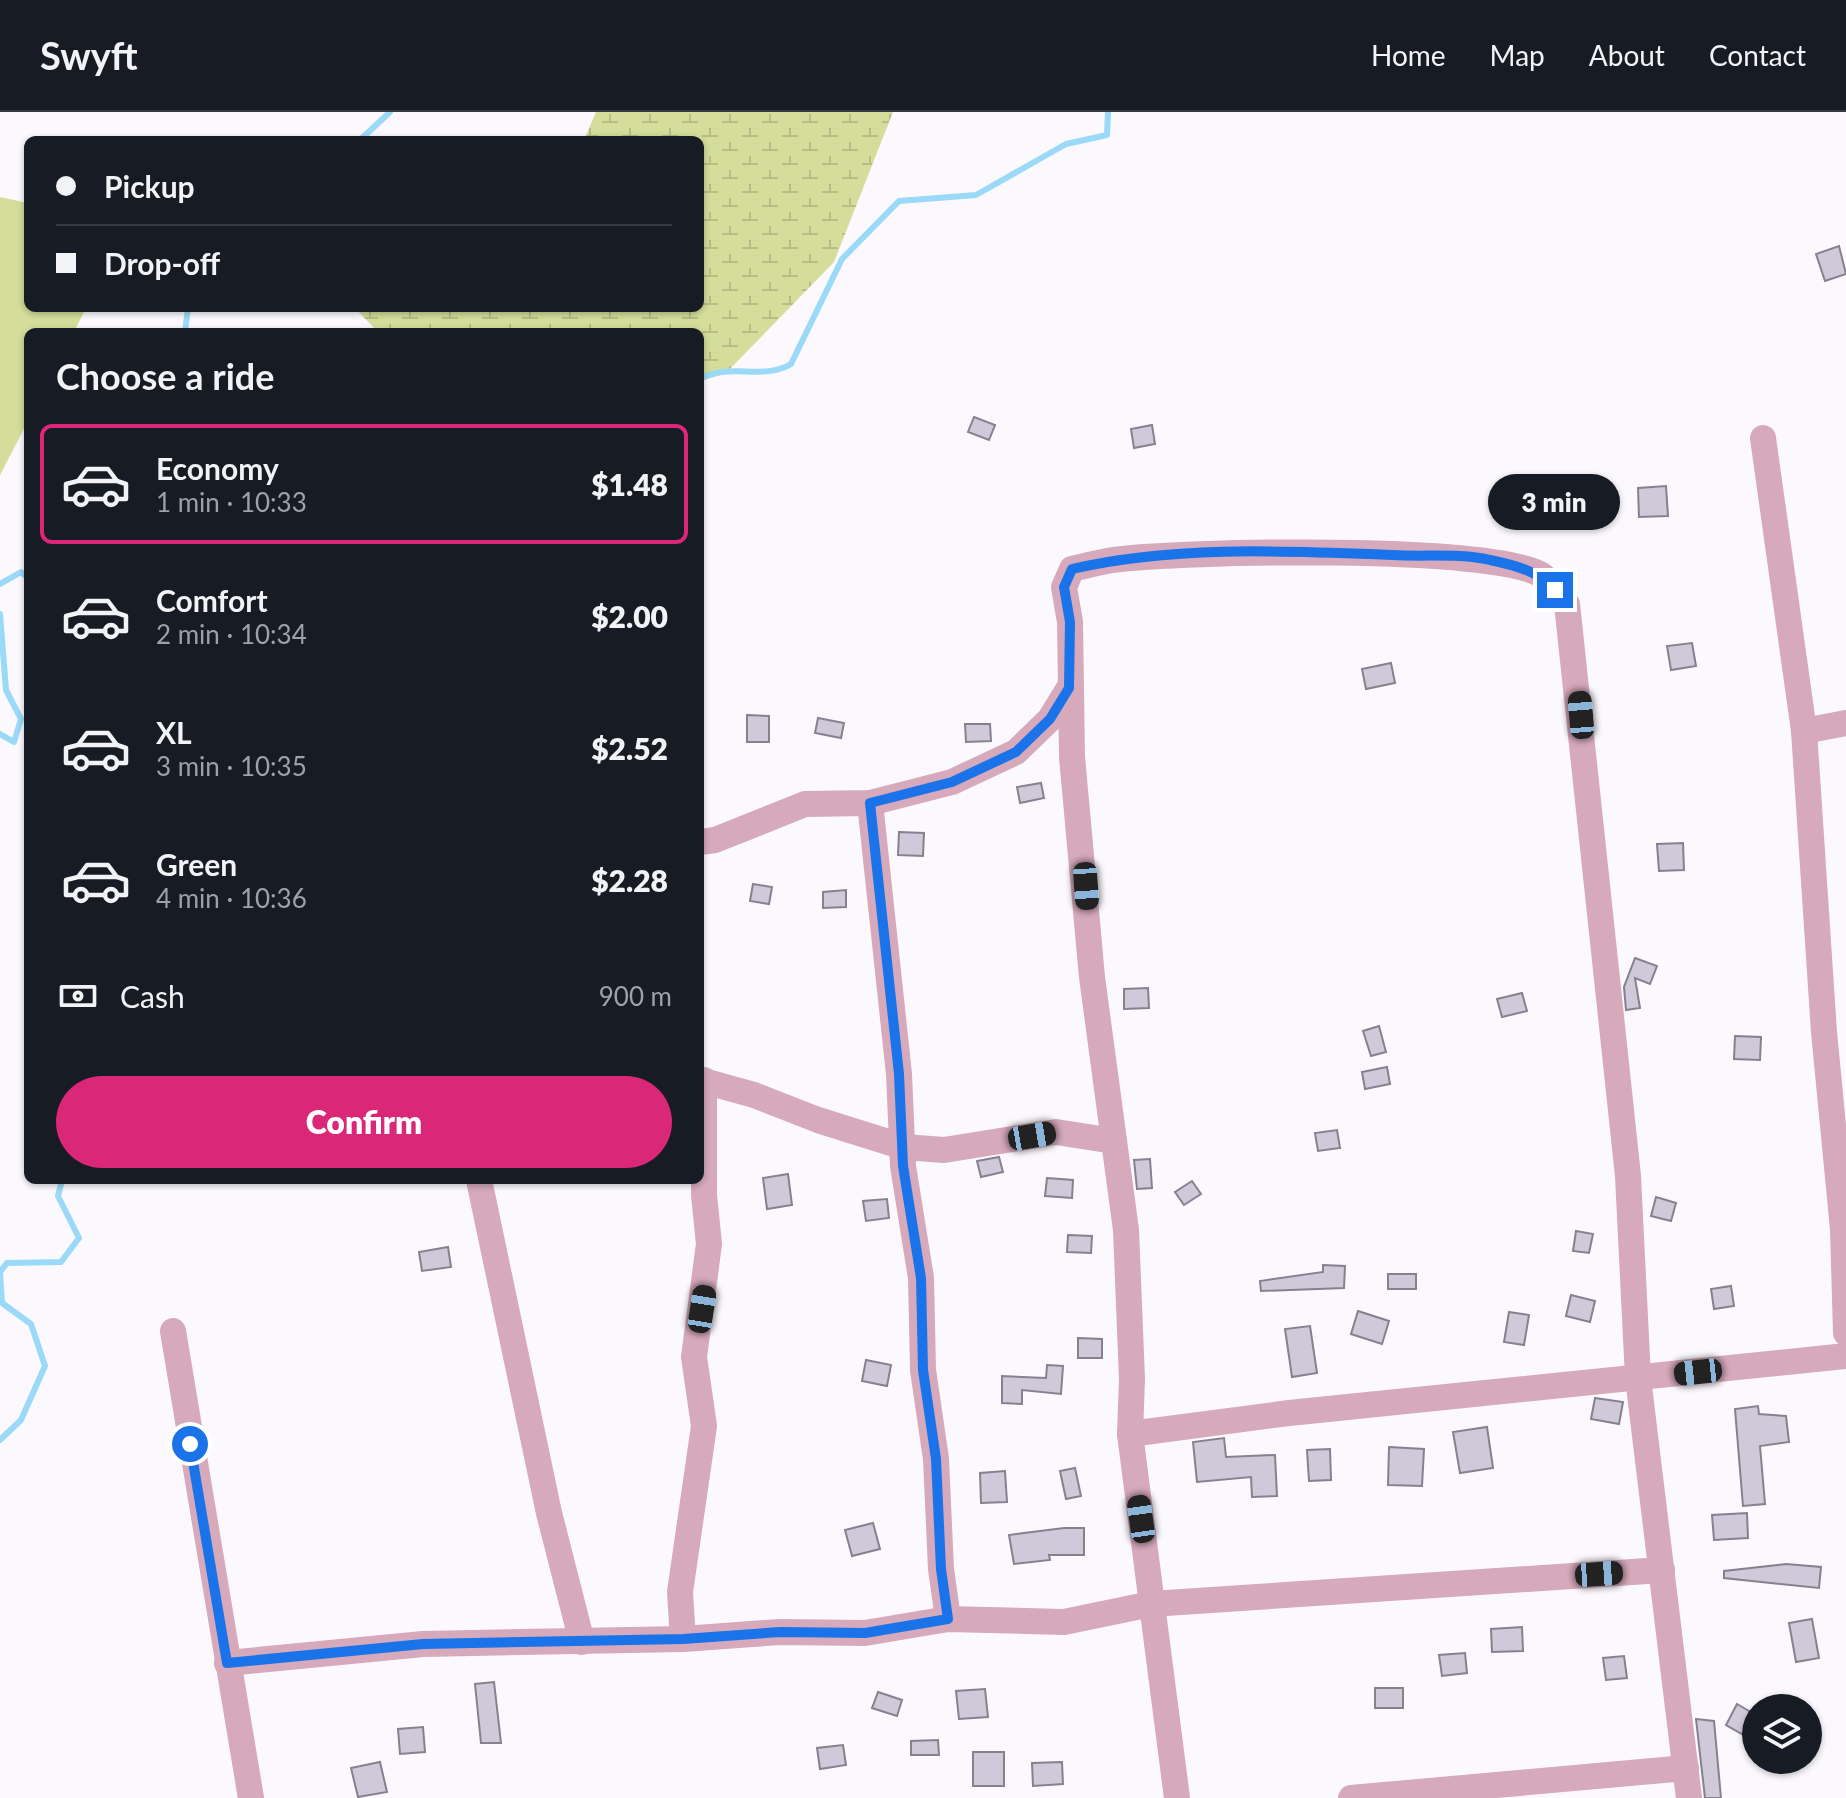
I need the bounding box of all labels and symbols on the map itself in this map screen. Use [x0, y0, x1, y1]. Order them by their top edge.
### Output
callout: 3 min [1489, 474, 1621, 530]
route end [1537, 572, 1573, 608]
car [1567, 690, 1595, 740]
car [1072, 861, 1100, 911]
car [1006, 1120, 1058, 1152]
car [686, 1283, 718, 1335]
car [1673, 1358, 1723, 1386]
route start [172, 1426, 208, 1462]
car [1126, 1494, 1156, 1544]
car [1574, 1560, 1624, 1588]

